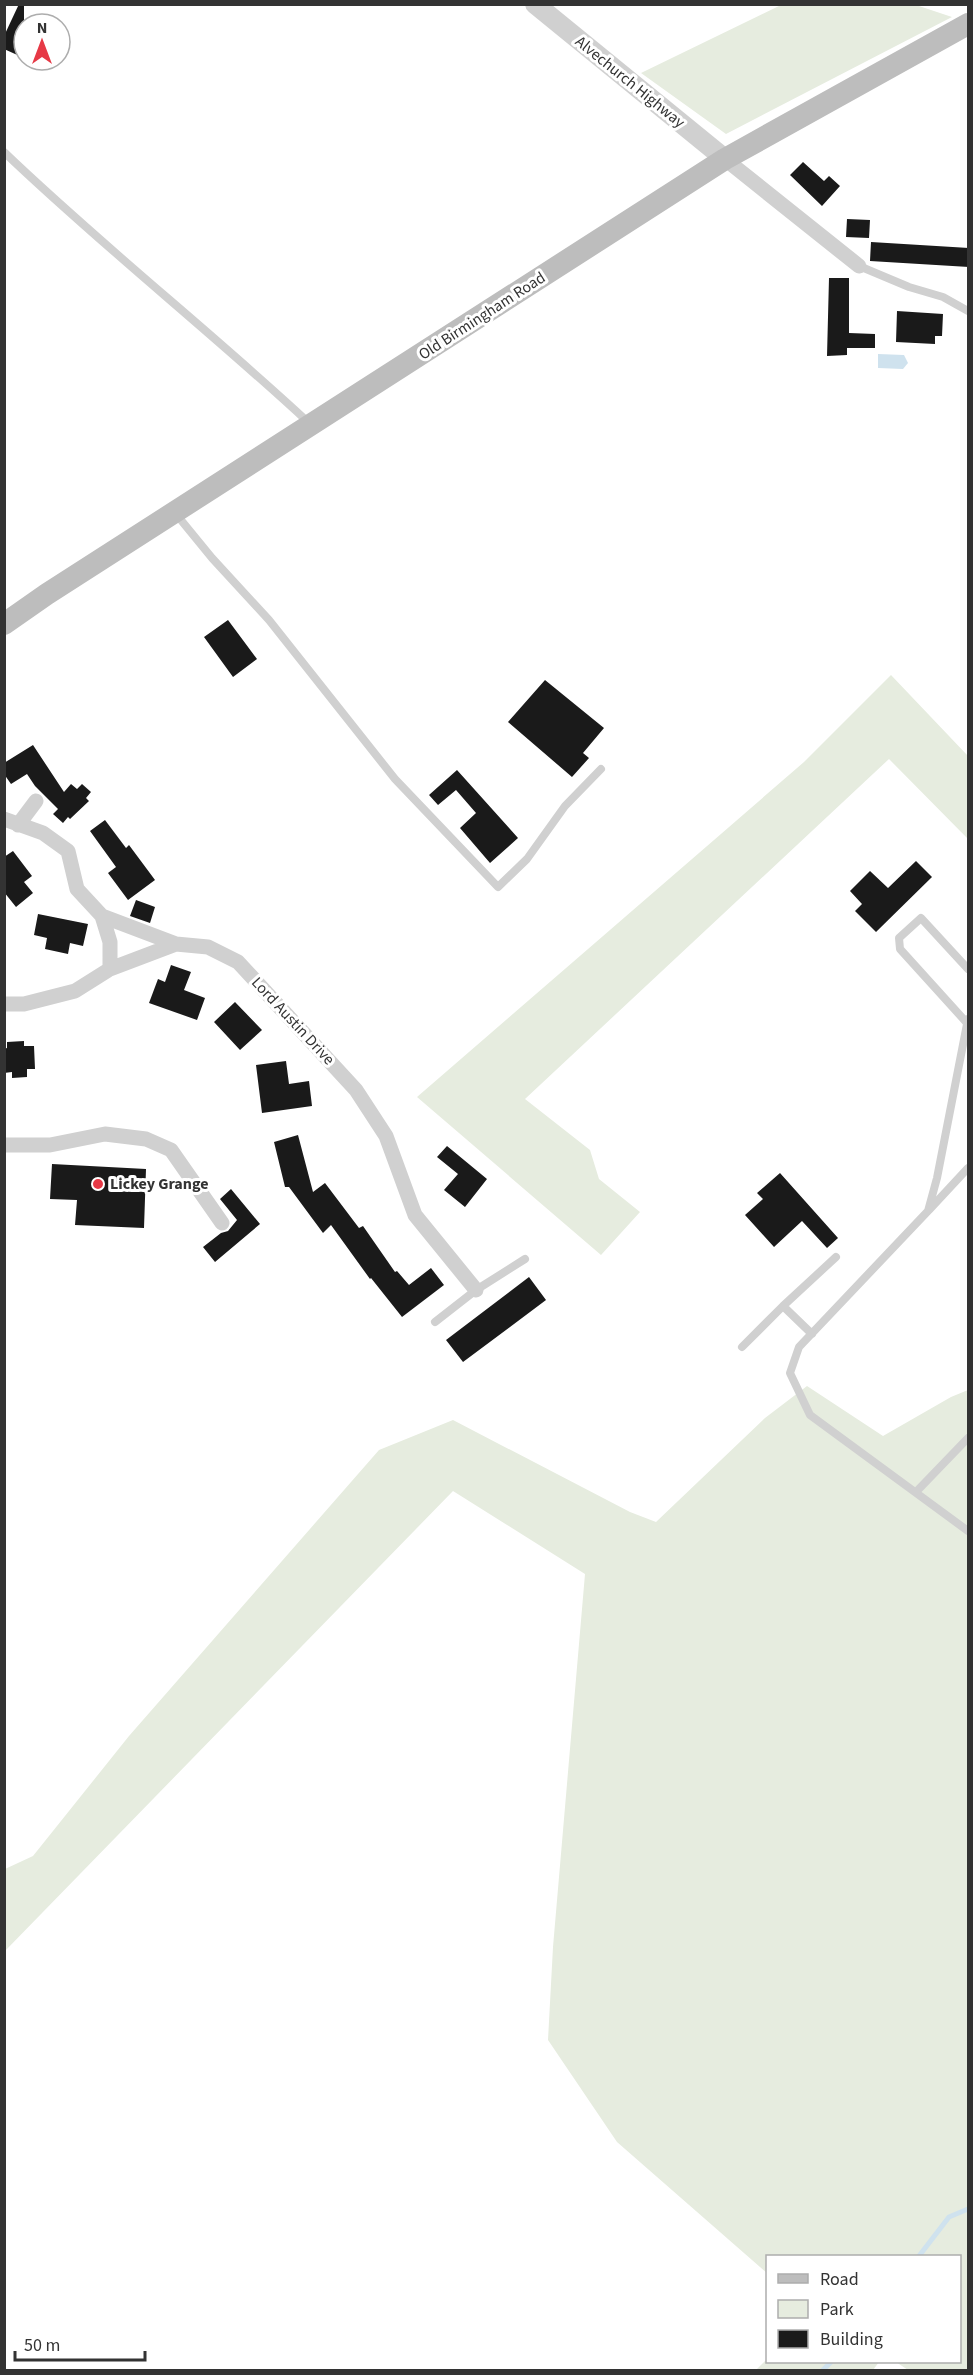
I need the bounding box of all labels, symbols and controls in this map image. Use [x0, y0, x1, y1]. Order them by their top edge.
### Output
north arrow [12, 12, 72, 72]
text: N [37, 17, 47, 39]
street label: Alvechurch Highway [570, 31, 690, 133]
street label: Old Birmingham Road [414, 267, 550, 365]
street label: Lord Austin Drive [246, 972, 340, 1070]
place label: Lickey Grange [110, 1173, 209, 1195]
marker: Lickey Grange [91, 1177, 105, 1191]
legend [766, 2255, 961, 2363]
text: Road [820, 2267, 859, 2292]
text: Park [820, 2297, 854, 2322]
scale bar [15, 2324, 146, 2362]
text: Building [820, 2327, 883, 2352]
text: 50 m [24, 2333, 60, 2358]

